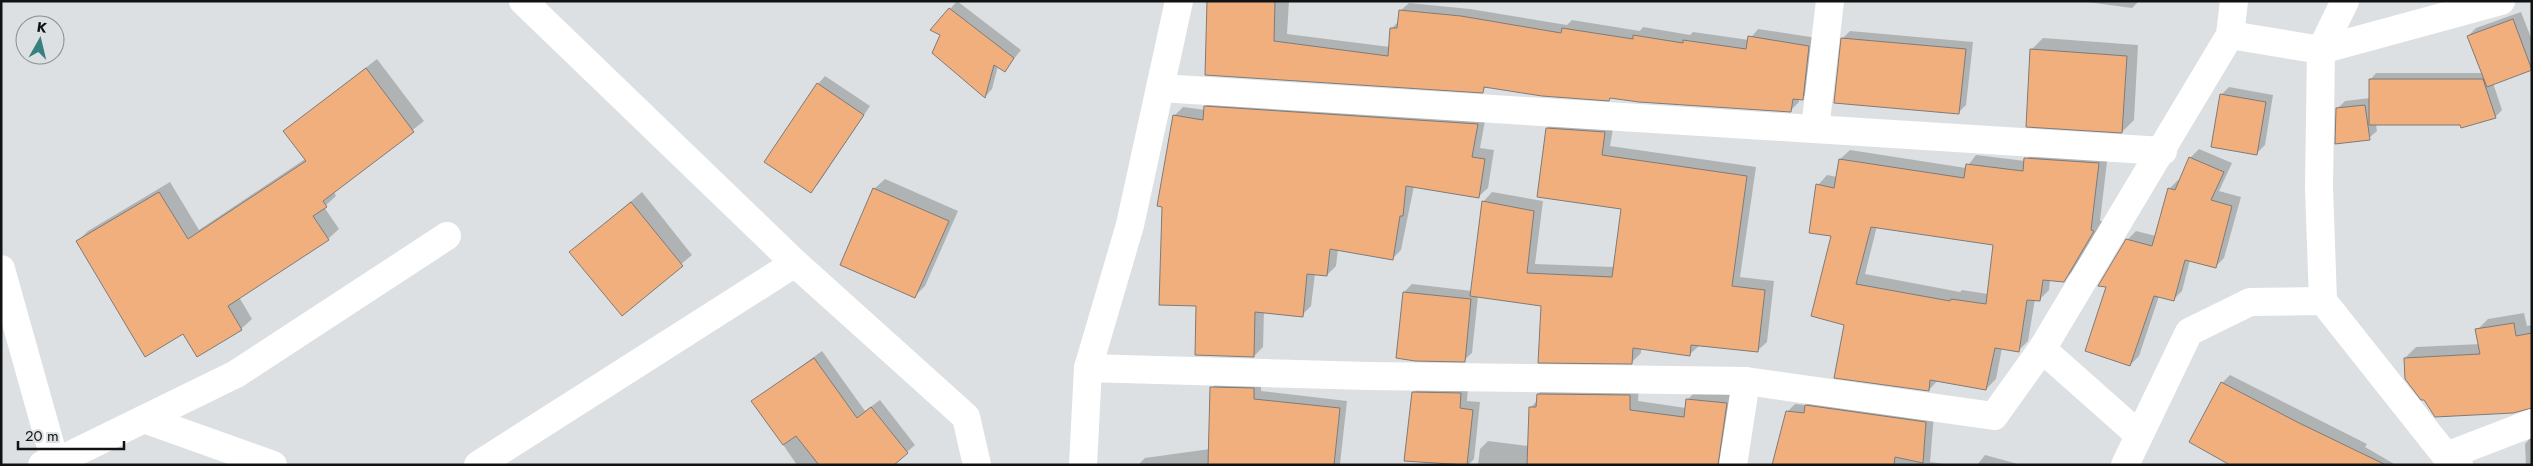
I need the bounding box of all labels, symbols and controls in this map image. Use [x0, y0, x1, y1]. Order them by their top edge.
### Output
north arrow [15, 15, 65, 65]
text: K [36, 17, 48, 38]
scale bar [18, 418, 124, 450]
text: 20 m [25, 425, 59, 447]

